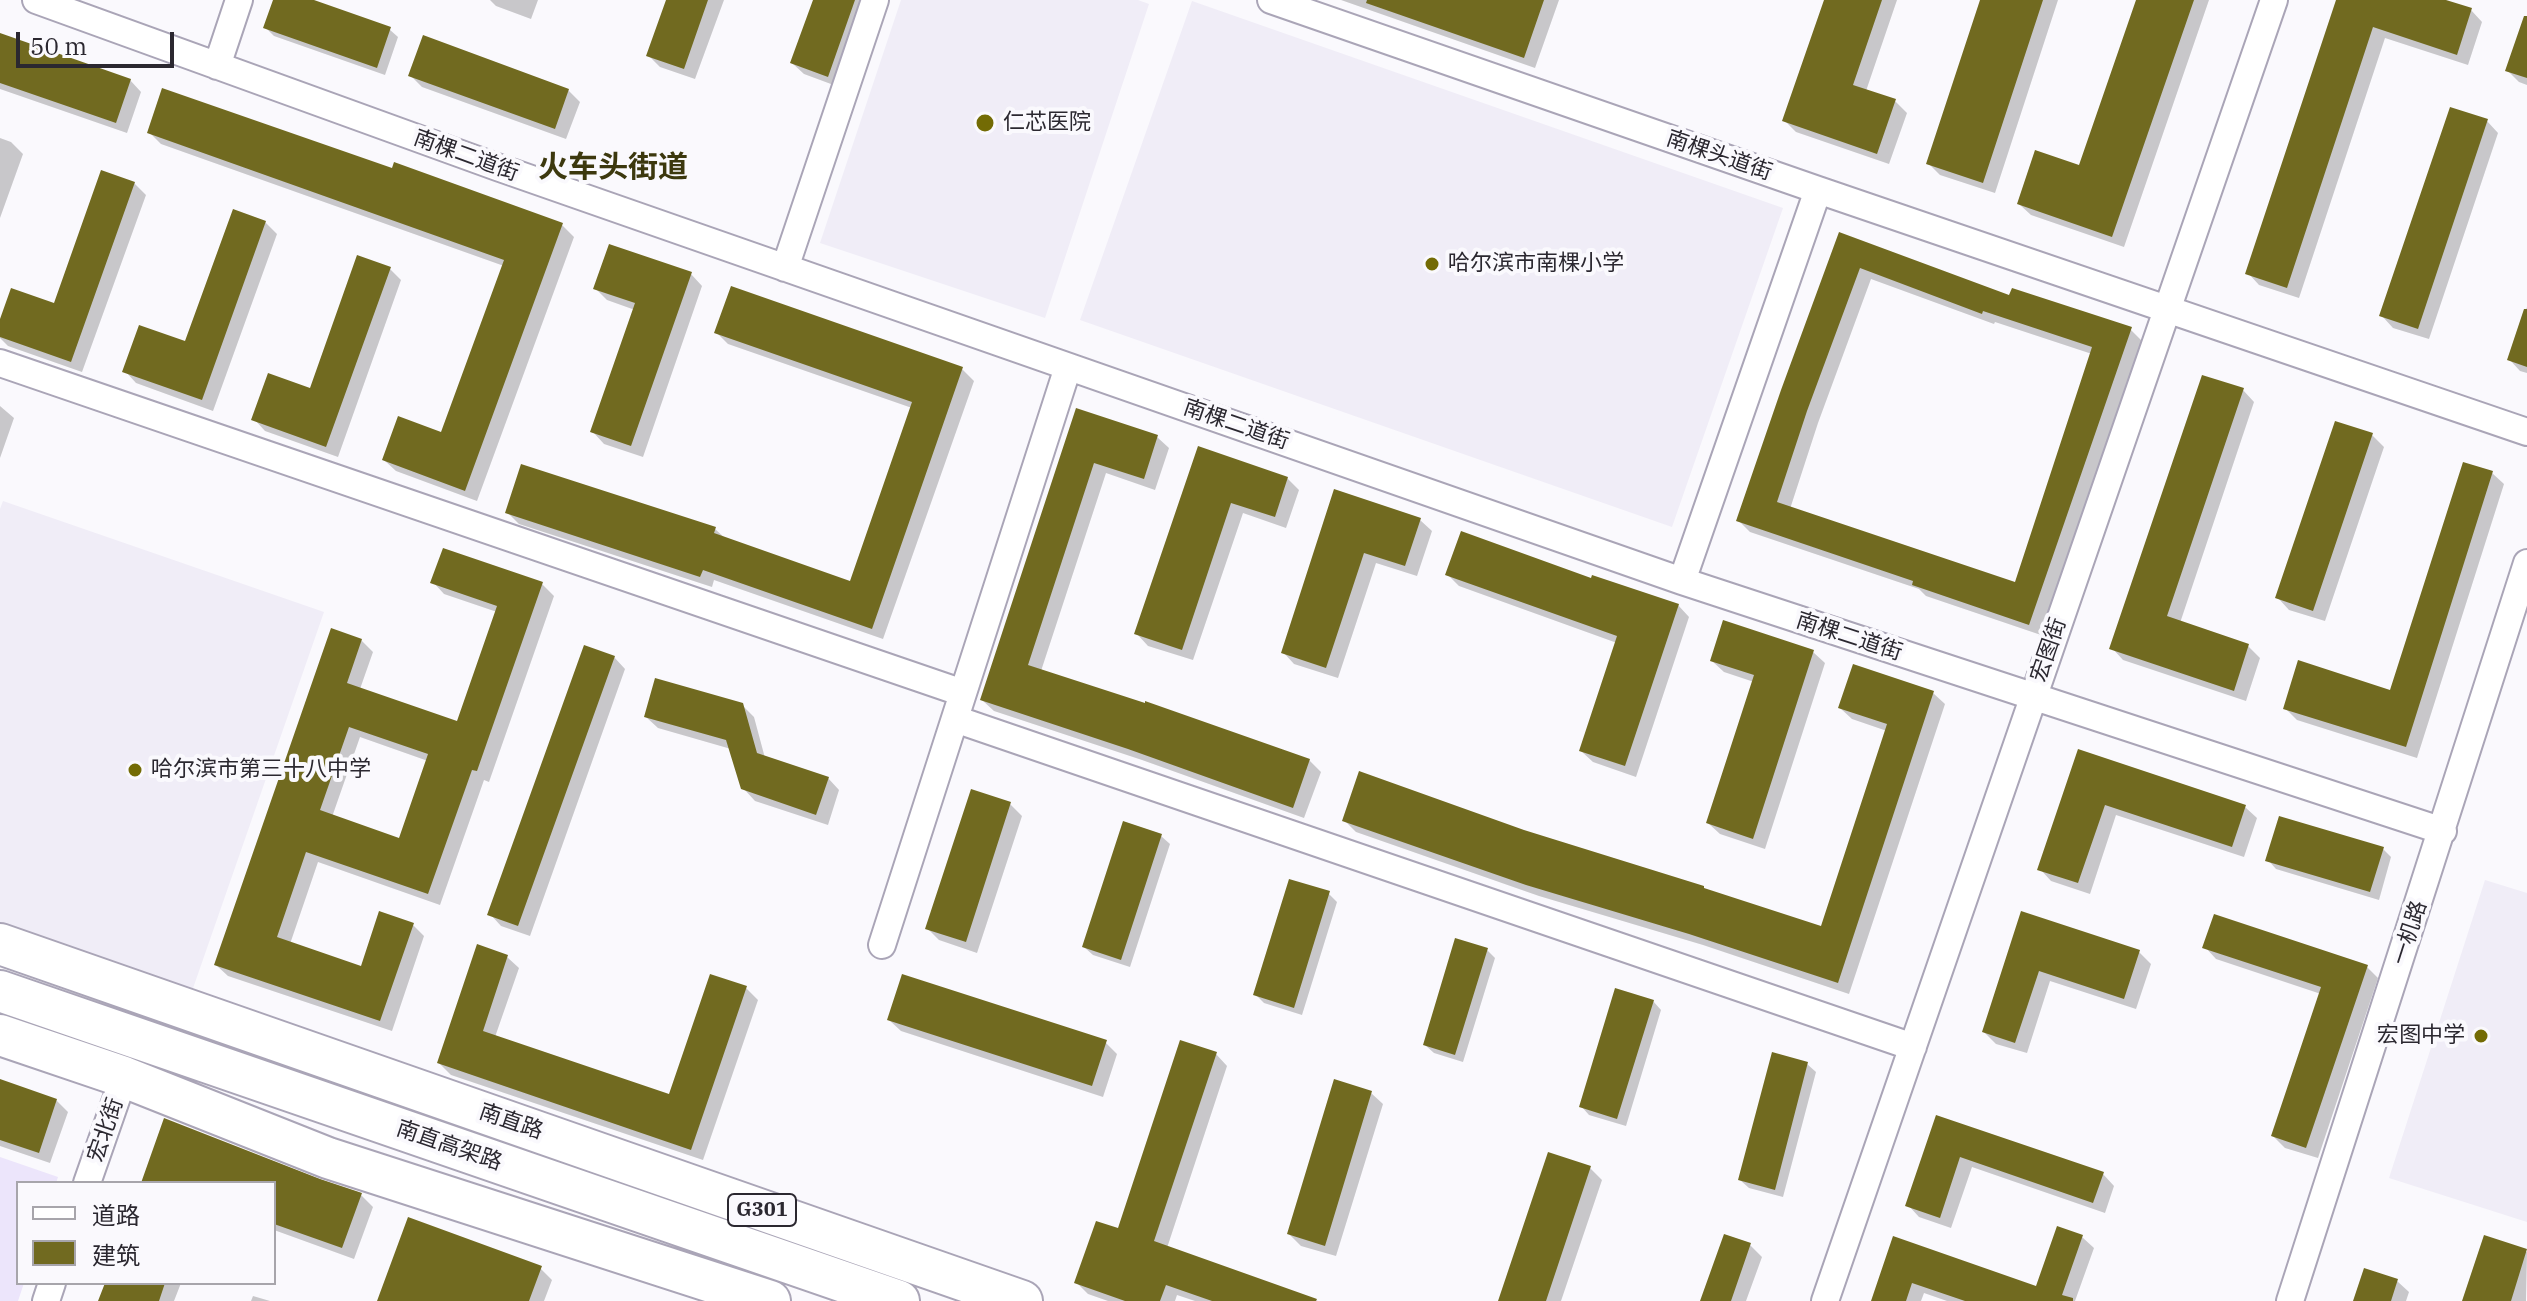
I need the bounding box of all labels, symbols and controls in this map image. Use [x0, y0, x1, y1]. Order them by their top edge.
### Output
scale bar [20, 16, 178, 66]
text: 50 m [30, 30, 87, 62]
place label: 仁芯医院 [1003, 110, 1091, 136]
marker: 仁芯医院 [974, 112, 996, 134]
street label: 南棵二道街 [410, 125, 522, 187]
street label: 南棵头道街 [1663, 126, 1775, 186]
district label: 火车头街道 [538, 150, 688, 186]
place label: 哈尔滨市南棵小学 [1448, 251, 1624, 277]
marker: 哈尔滨市南棵小学 [1423, 255, 1441, 273]
street label: 南棵二道街 [1180, 395, 1292, 455]
street label: 南棵二道街 [1793, 607, 1905, 667]
street label: 宏图街 [2026, 615, 2072, 685]
place label: 哈尔滨市第三十八中学 [151, 757, 371, 783]
marker: 哈尔滨市第三十八中学 [126, 761, 144, 779]
street label: 一机路 [2387, 898, 2433, 968]
place label: 宏图中学 [2377, 1023, 2465, 1049]
marker: 宏图中学 [2472, 1027, 2490, 1045]
street label: 宏北街 [83, 1095, 129, 1165]
street label: 南直路 [476, 1099, 546, 1145]
street label: 南直高架路 [393, 1116, 505, 1176]
legend [16, 1181, 276, 1285]
road number: G301 [728, 1194, 796, 1226]
text: 道路 [92, 1199, 140, 1231]
text: 建筑 [92, 1239, 140, 1271]

